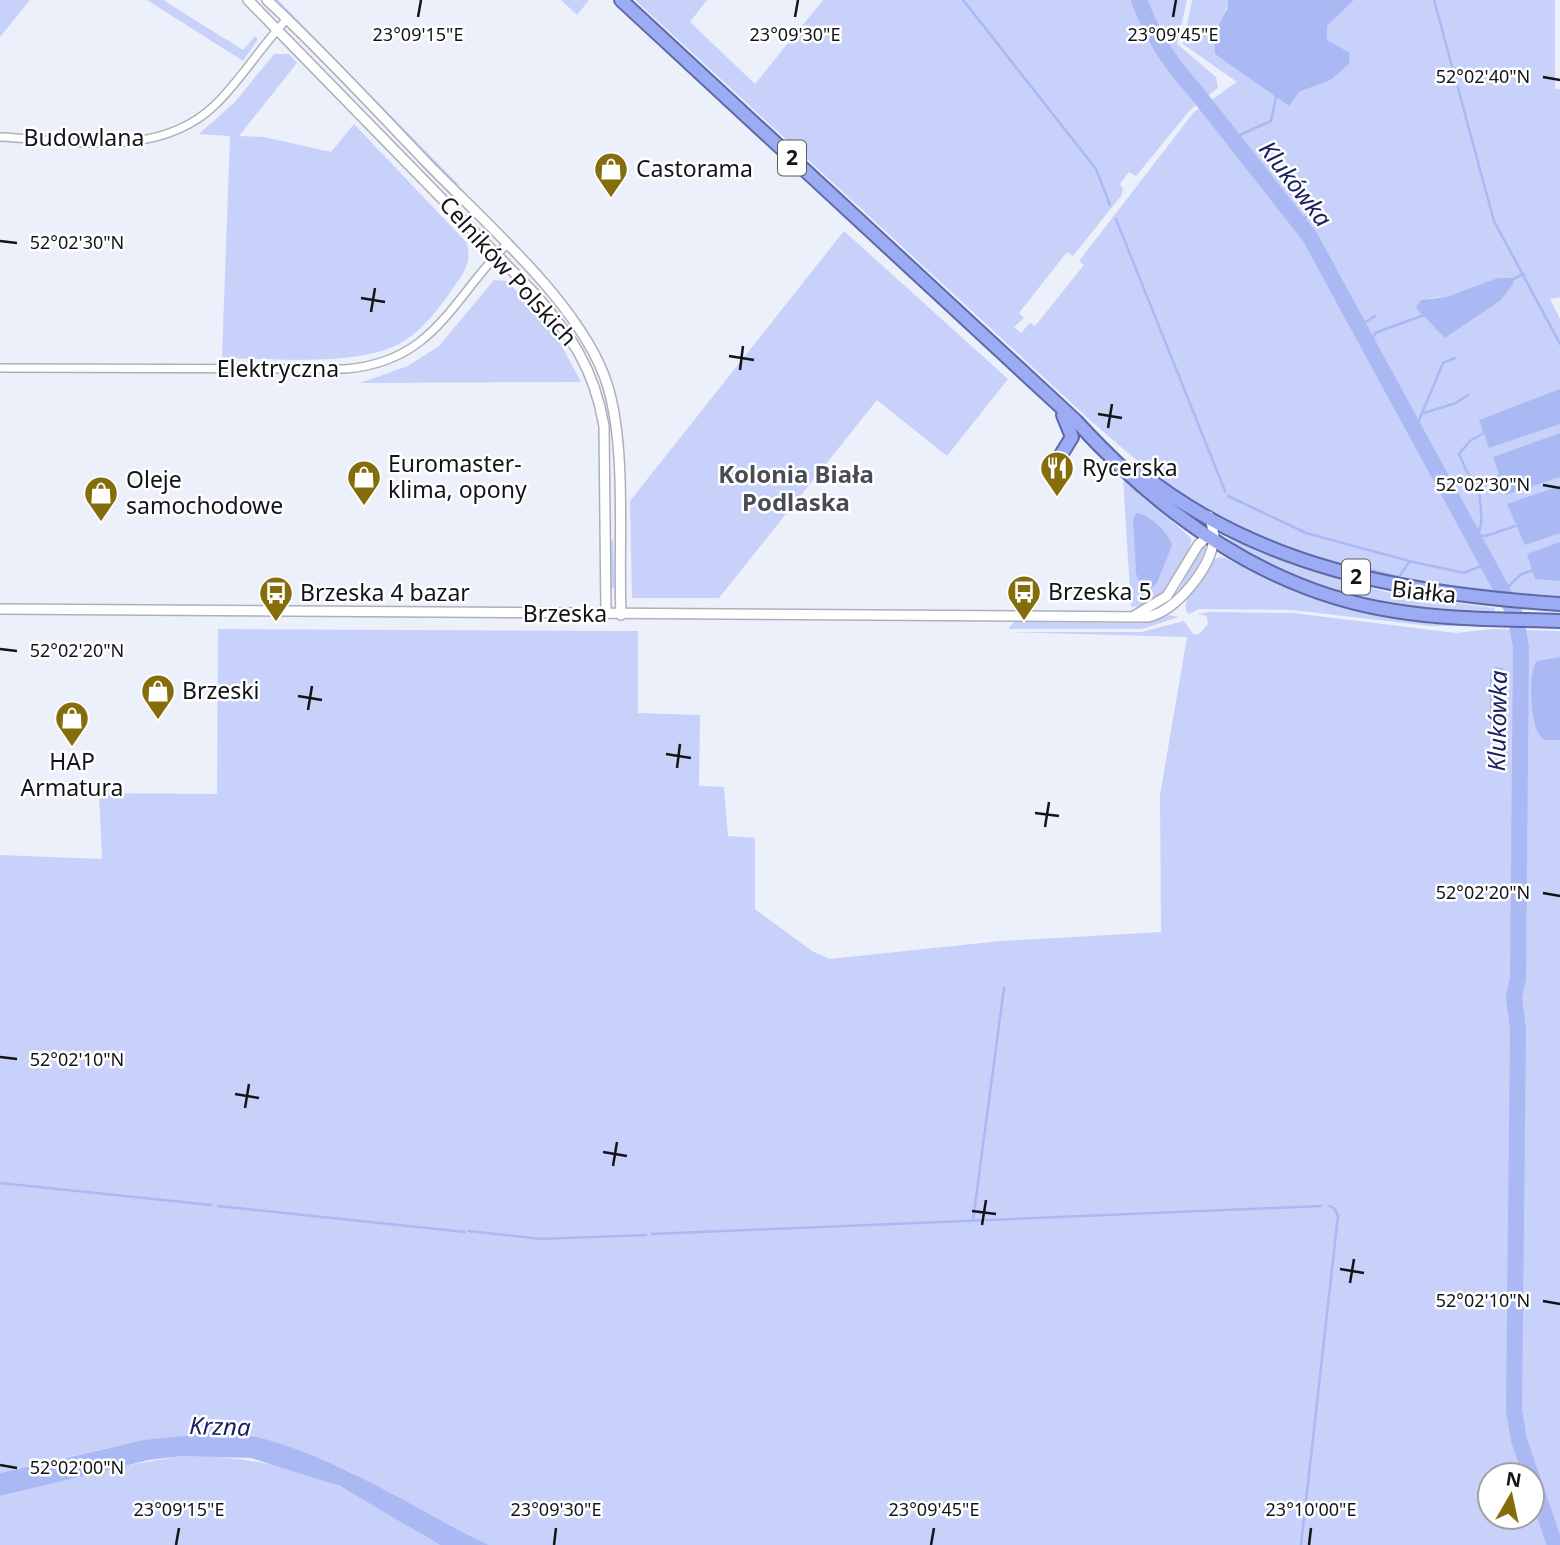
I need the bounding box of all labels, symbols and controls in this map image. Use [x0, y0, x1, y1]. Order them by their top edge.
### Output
text: 23°09'15"E [373, 22, 463, 46]
text: 23°09'30"E [750, 22, 840, 46]
text: 23°09'45"E [1128, 22, 1218, 46]
text: 52°02'40"N [1436, 64, 1530, 88]
street label: Budowlana [24, 121, 144, 153]
water label: Klukówka [1252, 133, 1340, 233]
road number: 2 [778, 140, 806, 176]
shop icon: Castorama [592, 150, 630, 199]
place label: Castorama [636, 152, 753, 184]
street label: Celników Polskich [433, 188, 585, 352]
text: 52°02'30"N [30, 230, 124, 254]
street label: Elektryczna [217, 352, 339, 384]
place label: Euromaster- klima, opony [388, 447, 527, 505]
restaurant icon: Rycerska [1038, 449, 1076, 498]
place label: Rycerska [1082, 451, 1178, 483]
district label: Kolonia Biała Podlaska [718, 457, 874, 518]
shop icon: Euromaster- klima, opony [345, 458, 383, 507]
place label: Oleje samochodowe [126, 463, 283, 521]
text: 52°02'30"N [1436, 472, 1530, 496]
shop icon: Oleje samochodowe [82, 474, 120, 523]
road number: 2 [1342, 560, 1370, 594]
street label: Białka [1390, 572, 1458, 610]
bus stop icon: Brzeska 5 [1005, 573, 1043, 622]
bus stop icon: Brzeska 4 bazar [257, 574, 295, 623]
place label: Brzeska 5 [1048, 575, 1152, 607]
place label: Brzeska 4 bazar [300, 576, 470, 608]
street label: Brzeska [523, 597, 607, 629]
text: 52°02'20"N [30, 638, 124, 662]
water label: Klukówka [1479, 670, 1514, 772]
shop icon: Brzeski [139, 672, 177, 721]
place label: Brzeski [182, 674, 259, 706]
shop icon: HAP Armatura [53, 699, 91, 748]
place label: HAP Armatura [20, 745, 124, 803]
text: 52°02'20"N [1436, 880, 1530, 904]
text: 52°02'10"N [30, 1047, 124, 1071]
text: 52°02'10"N [1436, 1288, 1530, 1312]
water label: Krzna [189, 1408, 252, 1443]
text: 52°02'00"N [30, 1455, 124, 1479]
north arrow [1476, 1461, 1546, 1531]
text: N [1504, 1465, 1523, 1493]
text: 23°09'15"E [134, 1497, 224, 1521]
text: 23°09'30"E [511, 1497, 601, 1521]
text: 23°09'45"E [889, 1497, 979, 1521]
text: 23°10'00"E [1266, 1497, 1356, 1521]

